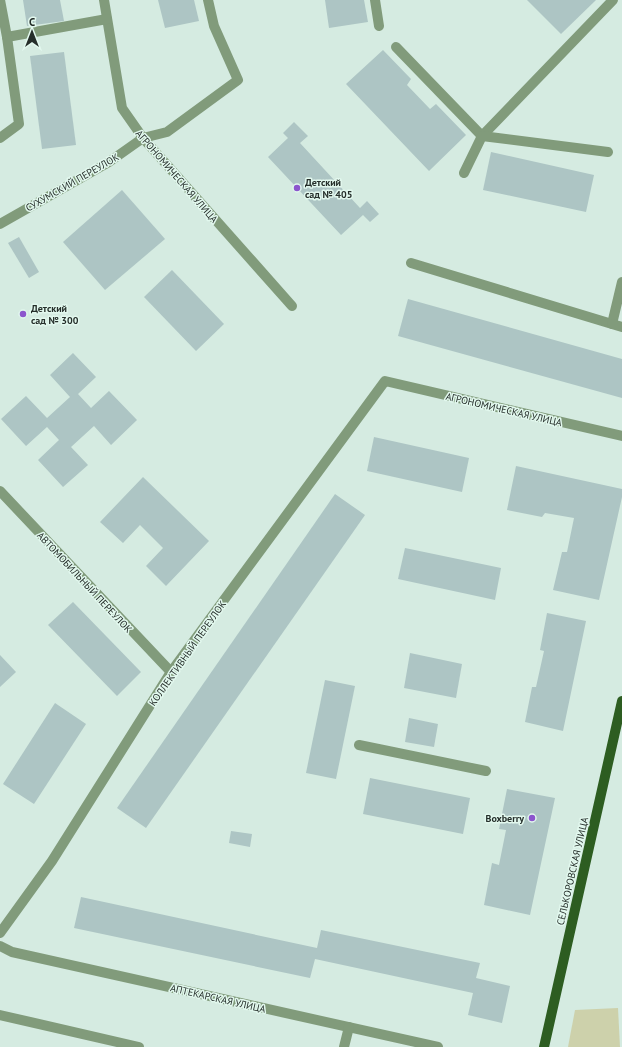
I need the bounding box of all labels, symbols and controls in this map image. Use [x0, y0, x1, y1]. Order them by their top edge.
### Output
north arrow [12, 12, 52, 52]
text: С [29, 15, 35, 29]
street label: АГРОНОМИЧЕСКАЯ УЛИЦА [133, 127, 221, 226]
street label: СУХУМСКИЙ ПЕРЕУЛОК [23, 150, 121, 214]
place label: Детский сад № 405 [305, 176, 352, 201]
marker: Детский сад № 405 [292, 183, 302, 193]
place label: Детский сад № 300 [31, 302, 79, 327]
marker: Детский сад № 300 [18, 309, 28, 319]
street label: АГРОНОМИЧЕСКАЯ УЛИЦА [444, 390, 563, 429]
street label: АВТОМОБИЛЬНЫЙ ПЕРЕУЛОК [34, 529, 135, 636]
street label: КОЛЛЕКТИВНЫЙ ПЕРЕУЛОК [146, 598, 229, 709]
place label: Boxberry [485, 812, 524, 825]
marker: Boxberry [527, 813, 537, 823]
street label: СЕЛЬКОРОВСКАЯ УЛИЦА [554, 816, 591, 926]
street label: АПТЕКАРСКАЯ УЛИЦА [169, 981, 267, 1016]

